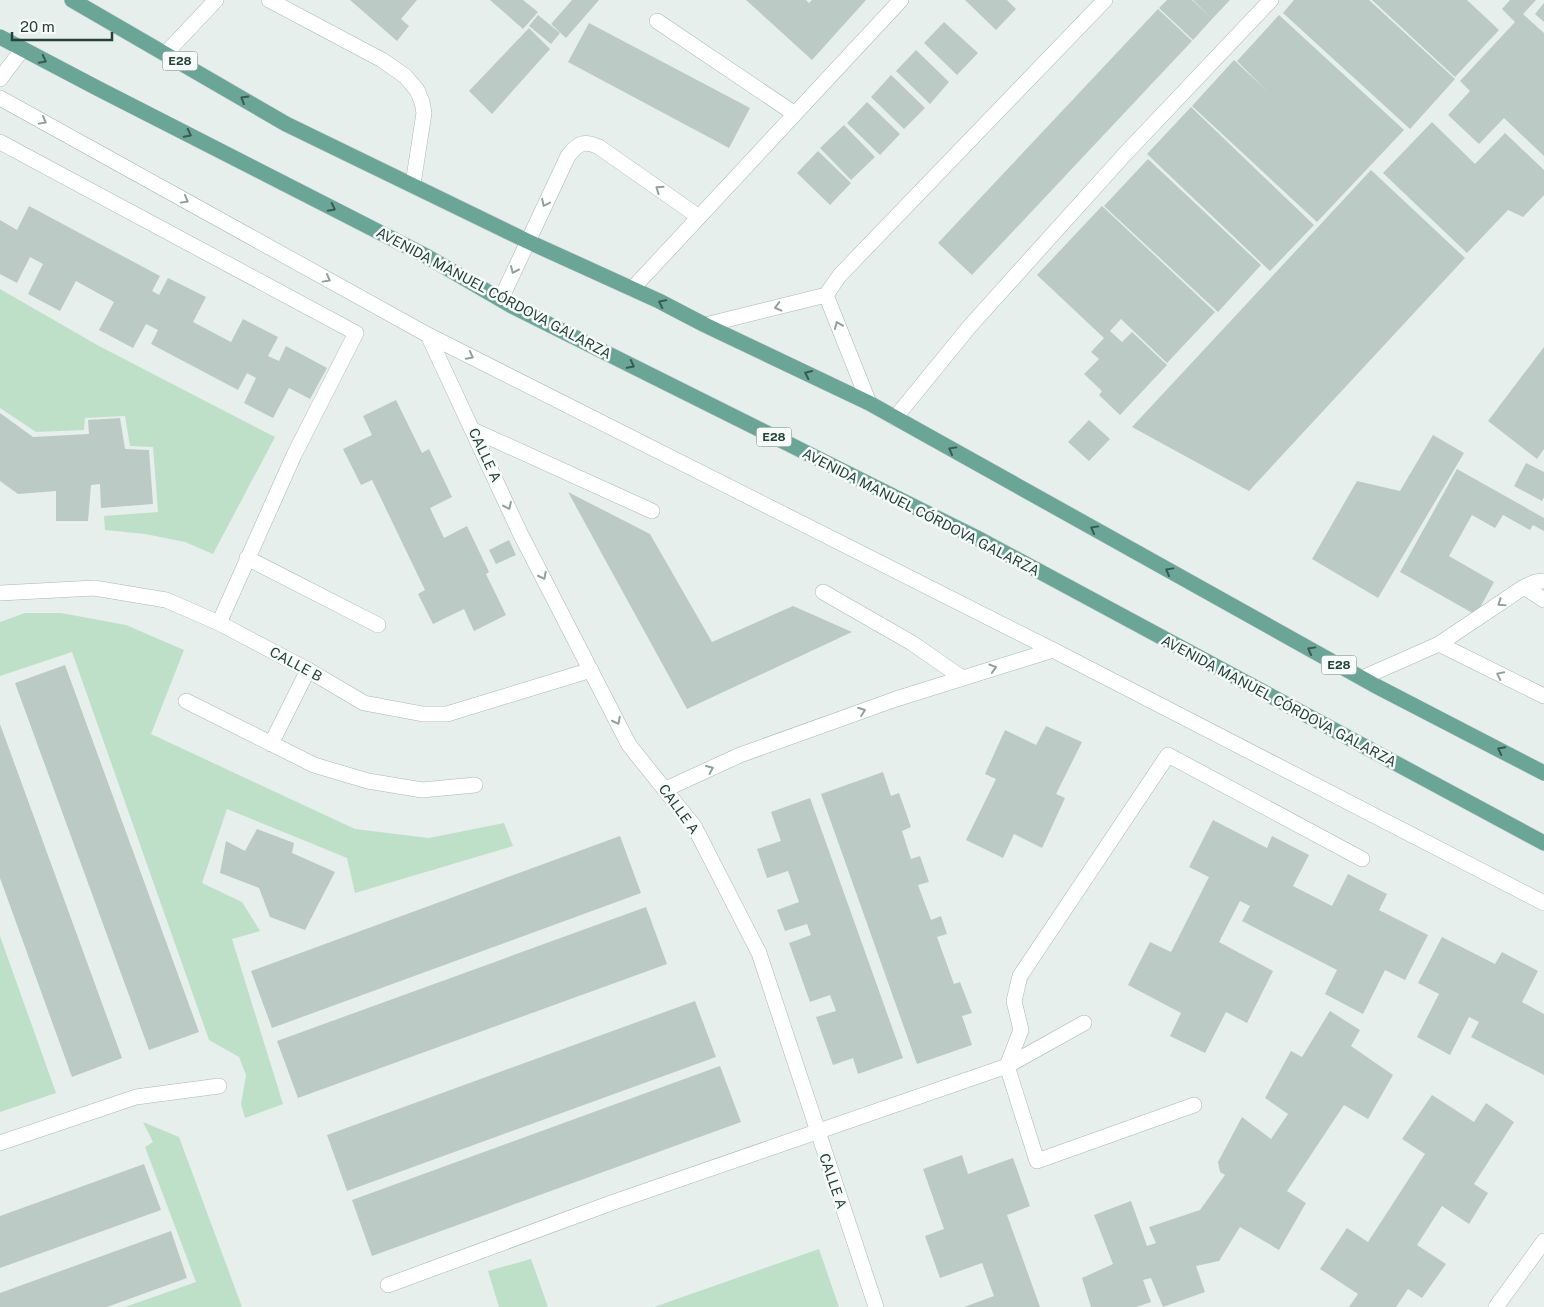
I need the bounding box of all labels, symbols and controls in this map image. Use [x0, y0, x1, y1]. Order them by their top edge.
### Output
scale bar [12, 10, 112, 42]
text: 20 m [20, 18, 55, 35]
road number: E28 [162, 51, 198, 70]
one-way arrow [38, 54, 47, 64]
one-way arrow [241, 96, 250, 106]
one-way arrow [37, 115, 46, 125]
one-way arrow [182, 128, 191, 138]
one-way arrow [655, 186, 665, 195]
one-way arrow [179, 194, 188, 204]
one-way arrow [540, 198, 551, 207]
one-way arrow [327, 202, 336, 212]
street label: AVENIDA MANUEL CÓRDOVA GALARZA [374, 222, 615, 362]
one-way arrow [510, 265, 521, 274]
one-way arrow [321, 273, 330, 283]
one-way arrow [659, 299, 668, 309]
one-way arrow [774, 301, 783, 312]
one-way arrow [833, 321, 844, 330]
one-way arrow [465, 350, 474, 360]
one-way arrow [626, 359, 635, 369]
one-way arrow [804, 370, 813, 381]
street label: CALLE A [466, 426, 504, 485]
road number: E28 [756, 428, 792, 447]
street label: AVENIDA MANUEL CÓRDOVA GALARZA [800, 443, 1043, 579]
one-way arrow [948, 446, 957, 456]
one-way arrow [502, 501, 512, 510]
one-way arrow [1090, 525, 1099, 535]
one-way arrow [1165, 567, 1174, 577]
one-way arrow [537, 571, 547, 580]
one-way arrow [1498, 597, 1507, 606]
street label: AVENIDA MANUEL CÓRDOVA GALARZA [1159, 630, 1400, 770]
street label: CALLE B [267, 644, 325, 684]
one-way arrow [1307, 646, 1316, 656]
road number: E28 [1322, 656, 1356, 674]
one-way arrow [988, 663, 996, 673]
one-way arrow [1496, 671, 1505, 681]
one-way arrow [857, 707, 866, 717]
one-way arrow [611, 715, 621, 724]
one-way arrow [1497, 746, 1506, 756]
one-way arrow [705, 764, 714, 775]
street label: CALLE A [656, 781, 702, 837]
street label: CALLE A [816, 1151, 850, 1211]

